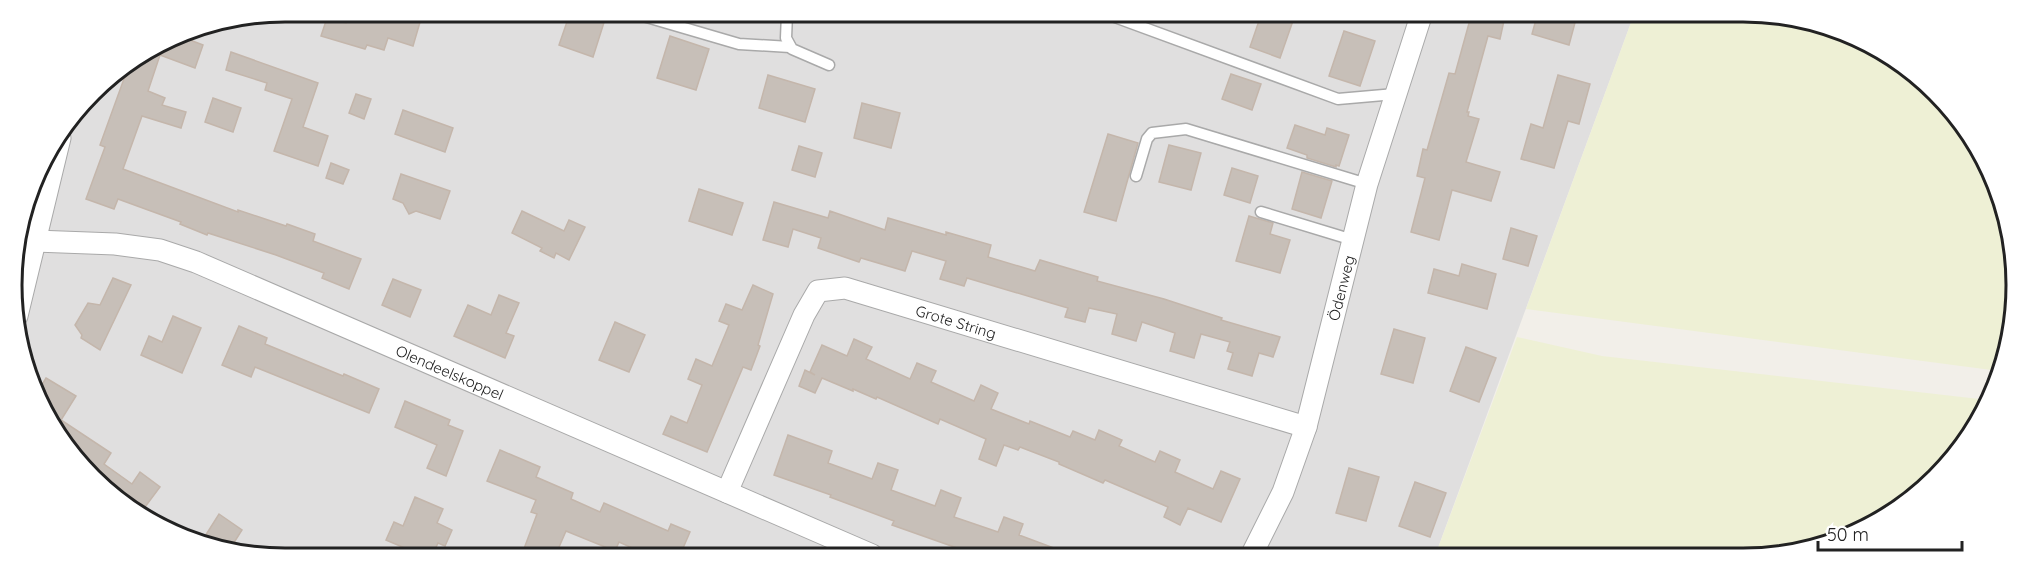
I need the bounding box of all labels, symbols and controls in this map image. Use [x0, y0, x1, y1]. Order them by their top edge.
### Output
street label: Ödenweg [1324, 253, 1358, 323]
street label: Grote String [914, 300, 999, 343]
street label: Olendeelskoppel [393, 340, 507, 404]
scale bar [1818, 514, 1962, 552]
text: 50 m [1827, 523, 1869, 546]

